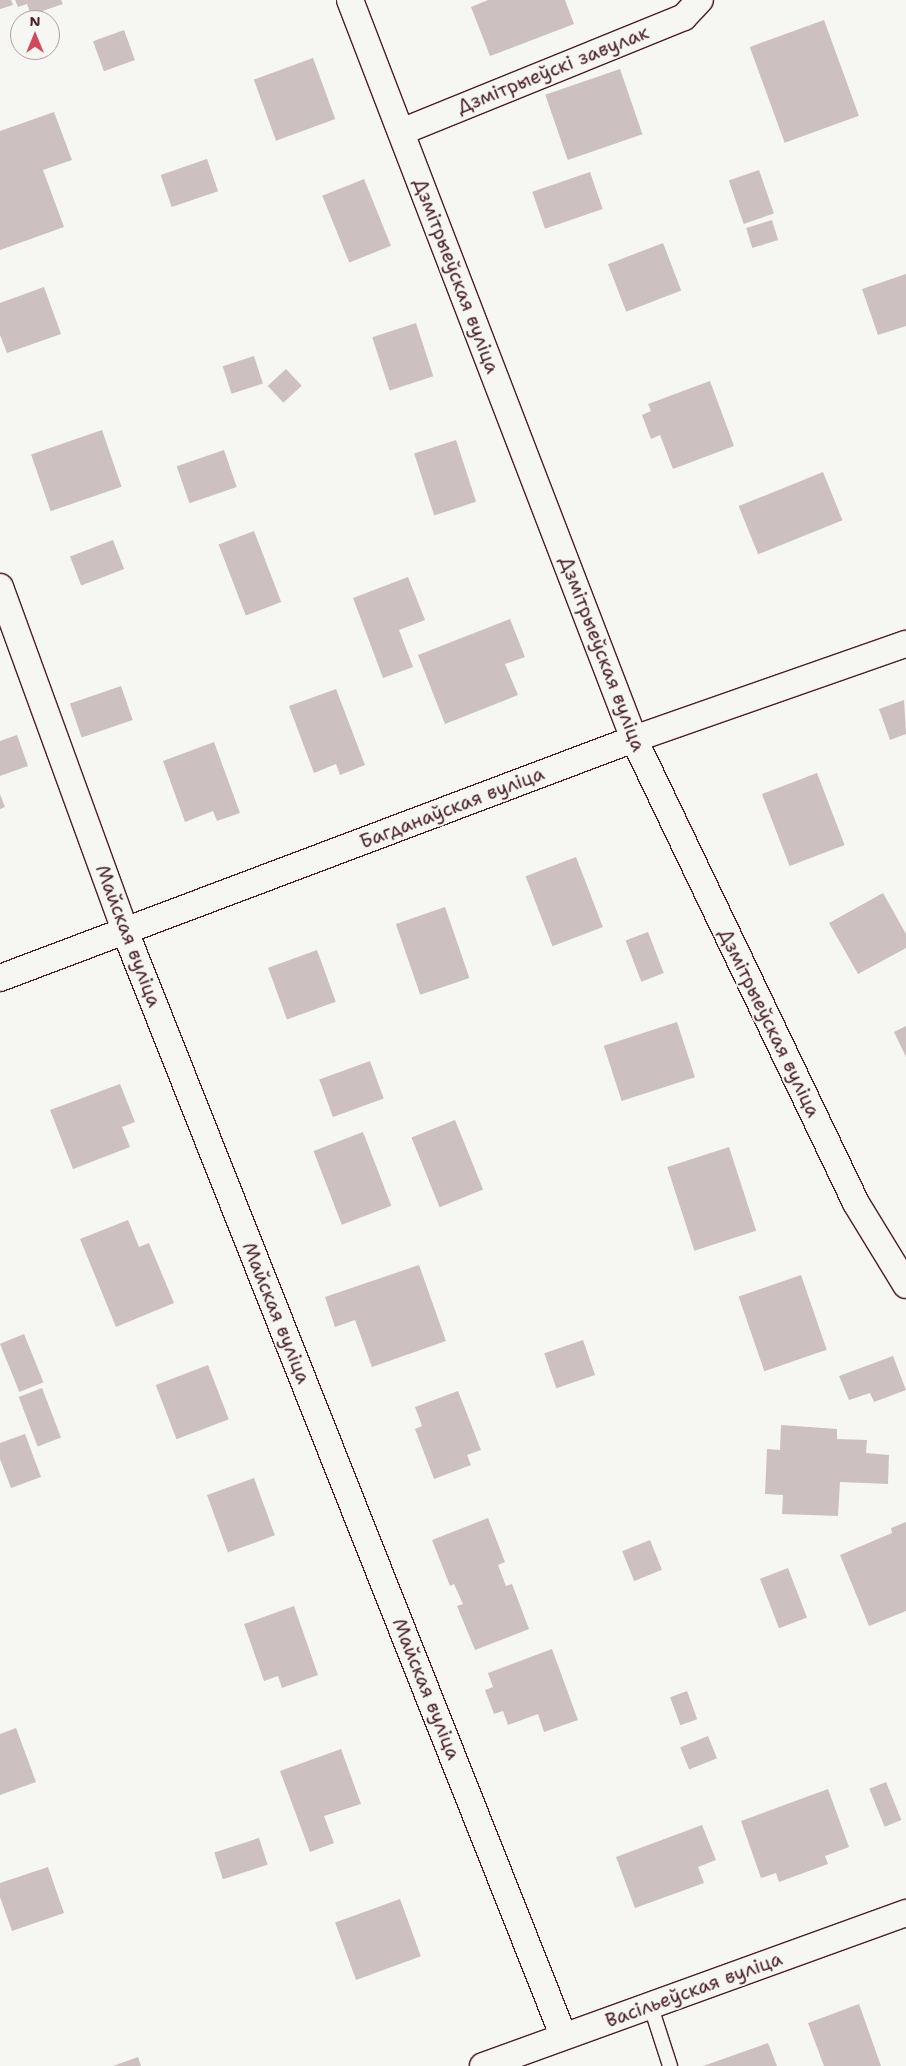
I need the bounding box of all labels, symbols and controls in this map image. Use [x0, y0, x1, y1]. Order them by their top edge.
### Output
north arrow [10, 10, 60, 60]
text: N [29, 12, 41, 30]
street label: Дзмітрыеўскі завулак [454, 21, 652, 119]
street label: Дзмітрыеўская вуліца [408, 175, 504, 377]
street label: Дзмітрыеўская вуліца [554, 553, 650, 755]
street label: Багданаўская вуліца [357, 762, 547, 854]
street label: Майская вуліца [90, 862, 166, 1010]
street label: Дзмітрыеўская вуліца [713, 925, 825, 1121]
street label: Майская вуліца [237, 1239, 315, 1387]
street label: Майская вуліца [387, 1615, 465, 1763]
street label: Васільеўская вуліца [603, 1947, 785, 2033]

